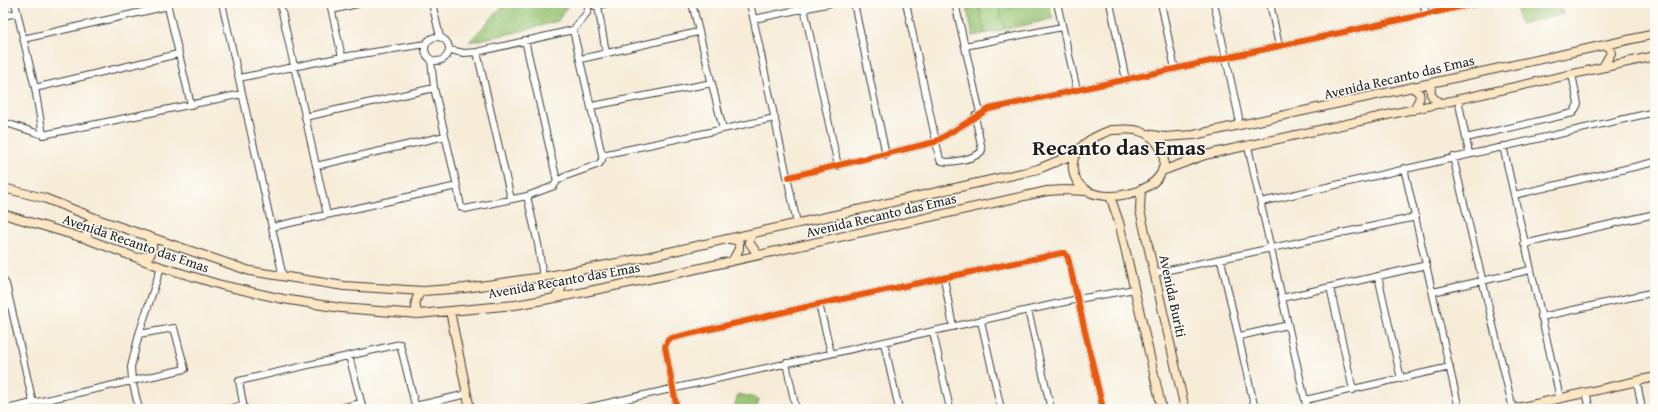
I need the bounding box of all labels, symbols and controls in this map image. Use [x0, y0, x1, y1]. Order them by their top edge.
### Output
street label: Avenida Recanto das Emas [1322, 50, 1476, 104]
district label: Recanto das Emas [1032, 131, 1206, 163]
street label: Avenida Recanto das Emas [804, 188, 958, 242]
street label: Avenida Recanto das Emas [60, 208, 212, 278]
street label: Avenida Buriti [1154, 253, 1192, 339]
street label: Avenida Recanto das Emas [486, 257, 642, 303]

